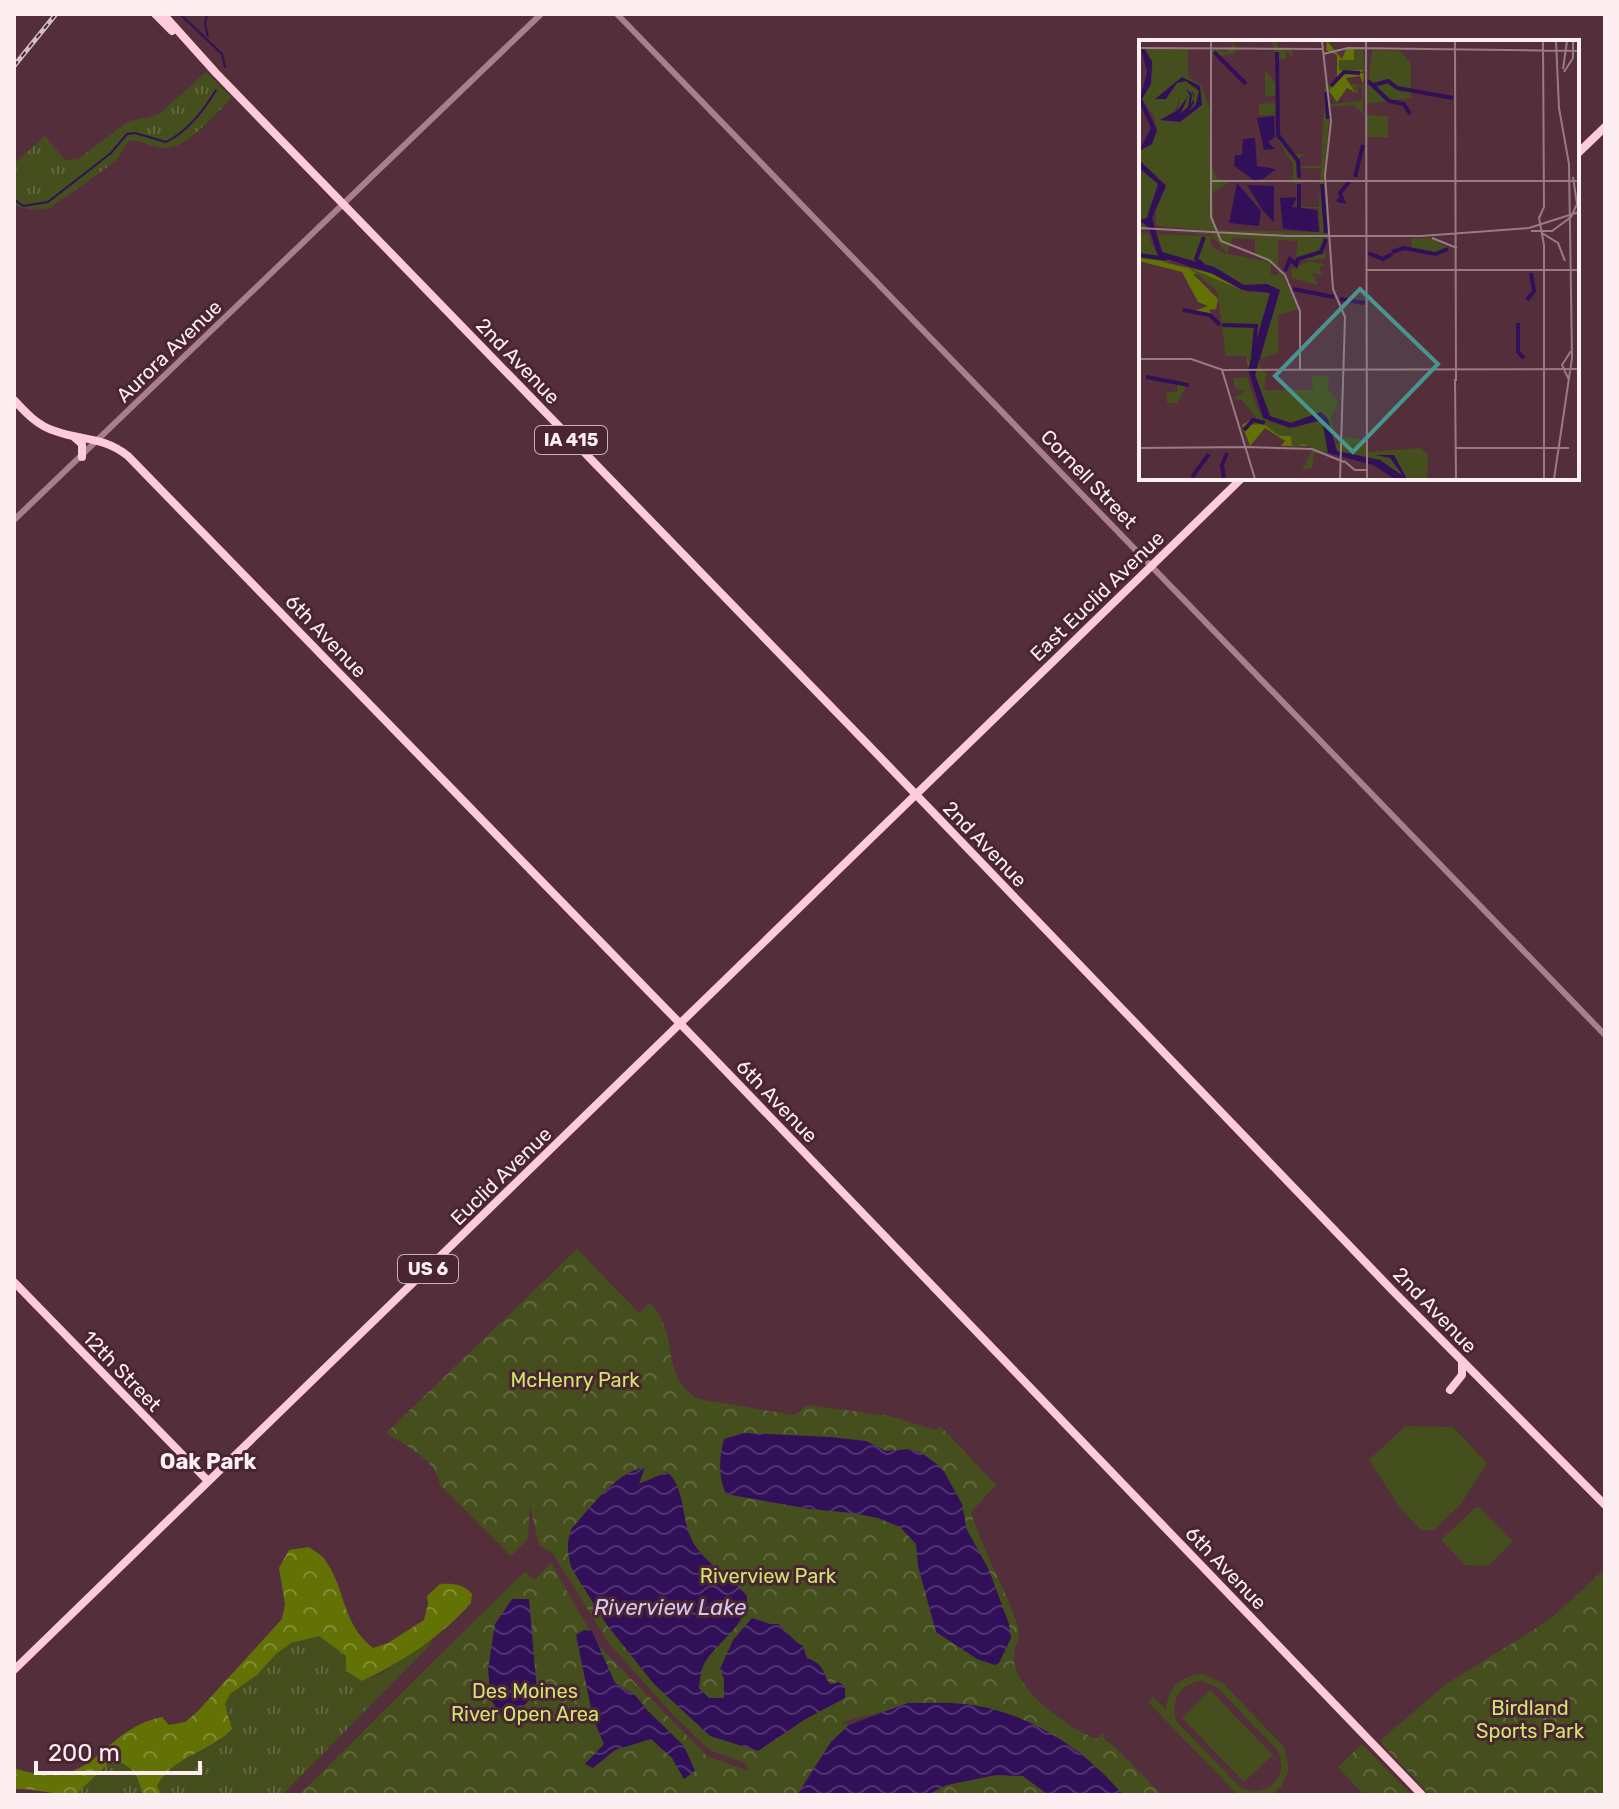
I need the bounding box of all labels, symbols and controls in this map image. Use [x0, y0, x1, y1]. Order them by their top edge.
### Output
inset map [1139, 40, 1579, 480]
street label: Aurora Avenue [111, 295, 227, 407]
street label: 2nd Avenue [471, 313, 565, 409]
street label: Cornell Street [1036, 425, 1142, 534]
road number: IA 415 [535, 426, 607, 454]
street label: East Euclid Avenue [1025, 526, 1169, 666]
street label: 6th Avenue [280, 589, 372, 683]
street label: 2nd Avenue [938, 796, 1032, 892]
street label: 6th Avenue [731, 1054, 823, 1148]
street label: Euclid Avenue [446, 1122, 556, 1230]
road number: US 6 [398, 1255, 458, 1283]
street label: 2nd Avenue [1388, 1262, 1482, 1358]
street label: 12th Street [78, 1326, 167, 1417]
park label: McHenry Park [510, 1368, 640, 1392]
district label: Oak Park [160, 1448, 256, 1475]
street label: 6th Avenue [1180, 1521, 1272, 1615]
park label: Riverview Park [700, 1564, 837, 1588]
water label: Riverview Lake [594, 1594, 746, 1621]
park label: Des Moines River Open Area [451, 1679, 599, 1726]
park label: Birdland Sports Park [1476, 1696, 1585, 1743]
scale bar [36, 1725, 200, 1775]
text: 200 m [48, 1739, 120, 1767]

